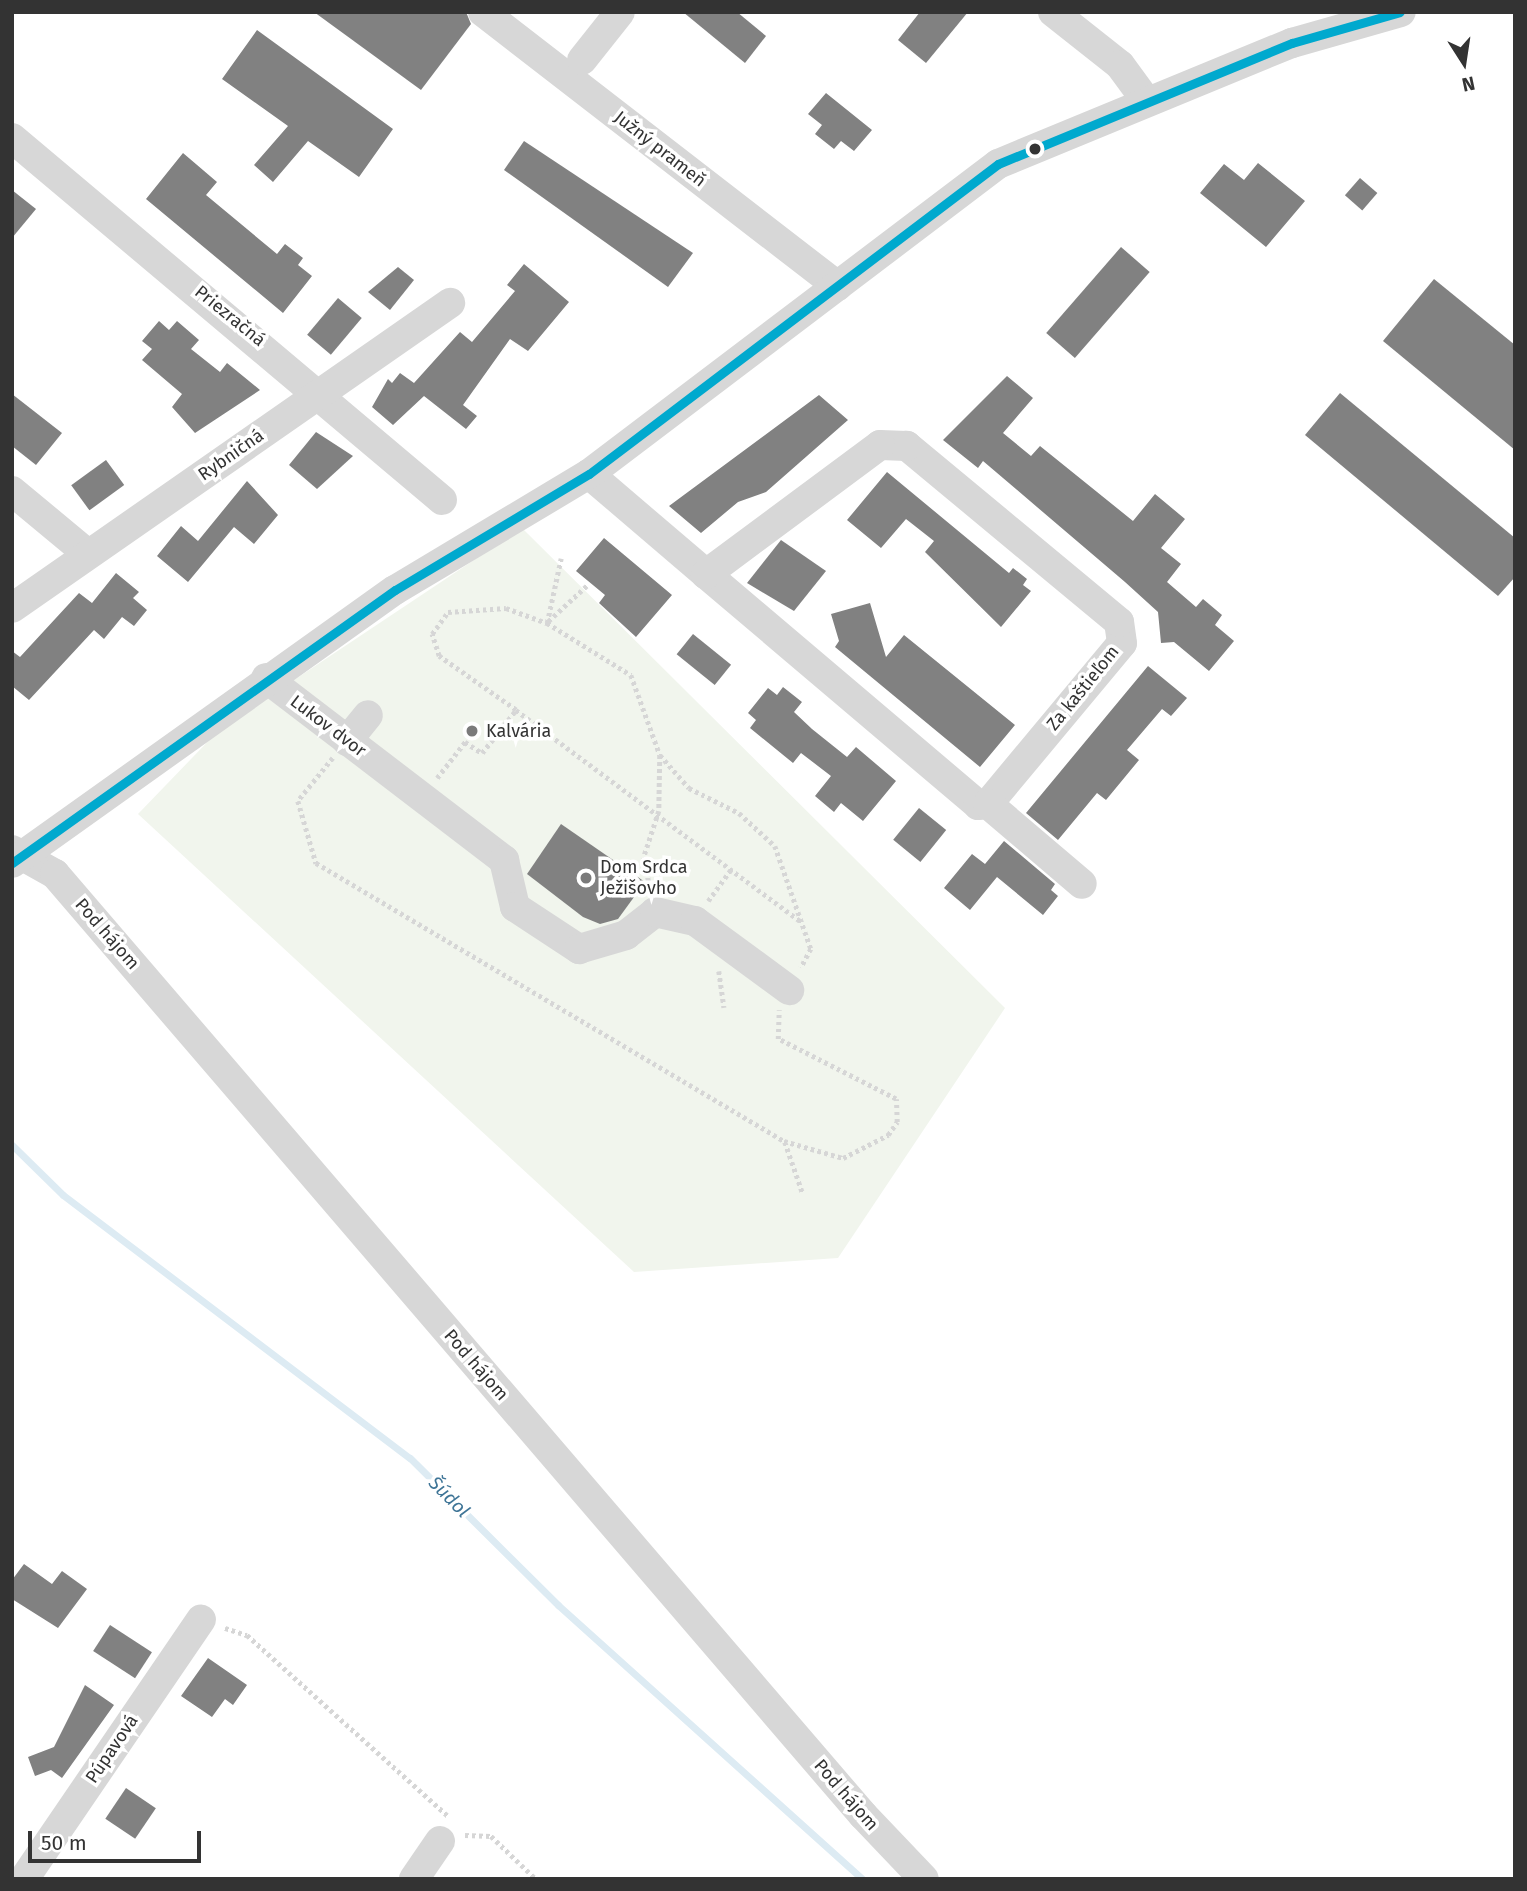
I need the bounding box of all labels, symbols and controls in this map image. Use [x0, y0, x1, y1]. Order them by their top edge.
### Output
north arrow [1429, 28, 1499, 98]
text: N [1460, 71, 1477, 97]
street label: Južný prameň [610, 106, 710, 192]
unlabelled marker [1028, 142, 1042, 156]
street label: Priezračná [190, 281, 270, 351]
street label: Rybničná [194, 425, 268, 485]
street label: Za kaštieľom [1042, 641, 1124, 735]
street label: Lukov dvor [286, 691, 370, 761]
place label: Kalvária [486, 720, 551, 742]
marker: Kalvária [464, 723, 480, 739]
place label: Dom Srdca Ježišovho [600, 857, 687, 900]
marker: Dom Srdca Ježišovho [578, 870, 594, 886]
street label: Pod hájom [70, 894, 144, 974]
street label: Pod hájom [439, 1325, 513, 1405]
water label: Šúdol [424, 1472, 474, 1522]
street label: Púpavová [81, 1711, 143, 1787]
street label: Pod hájom [809, 1755, 883, 1835]
scale bar [32, 1818, 205, 1862]
text: 50 m [41, 1830, 87, 1856]

